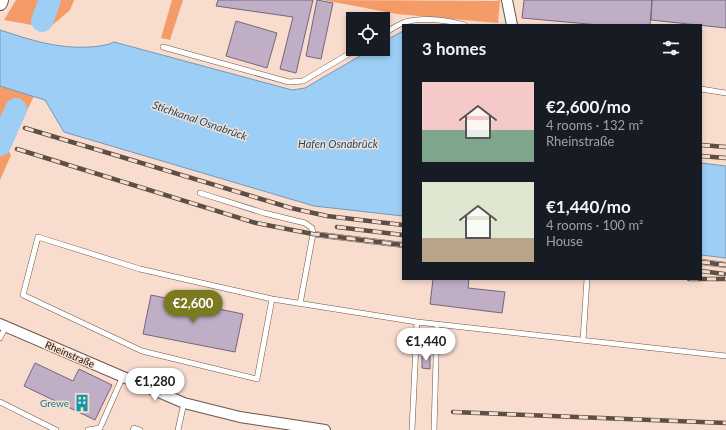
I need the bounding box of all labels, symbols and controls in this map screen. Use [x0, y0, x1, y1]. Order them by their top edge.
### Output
map controls [346, 12, 390, 56]
button: locate [346, 12, 390, 56]
icon: filters [660, 37, 682, 59]
text: 3 homes [422, 38, 486, 59]
text: €2,600/mo [546, 96, 631, 117]
water label: Stichkanal Osnabrück [151, 98, 250, 143]
icon: home [454, 98, 502, 146]
text: 4 rooms · 132 m² [546, 117, 643, 133]
text: Rheinstraße [546, 133, 614, 149]
water label: Hafen Osnabrück [298, 137, 379, 150]
text: €1,440/mo [546, 196, 631, 217]
icon: home [454, 198, 502, 246]
text: 4 rooms · 100 m² [546, 217, 643, 233]
text: House [546, 233, 583, 249]
pin: €2,600 [160, 290, 226, 324]
text: €2,600 [173, 295, 213, 311]
pin: €1,440 [393, 328, 459, 362]
text: €1,440 [406, 333, 446, 349]
street label: Rheinstraße [43, 338, 97, 370]
pin: €1,280 [122, 368, 188, 402]
text: €1,280 [135, 373, 175, 389]
building icon: Grewe [72, 393, 92, 413]
place label: Grewe [40, 397, 69, 409]

